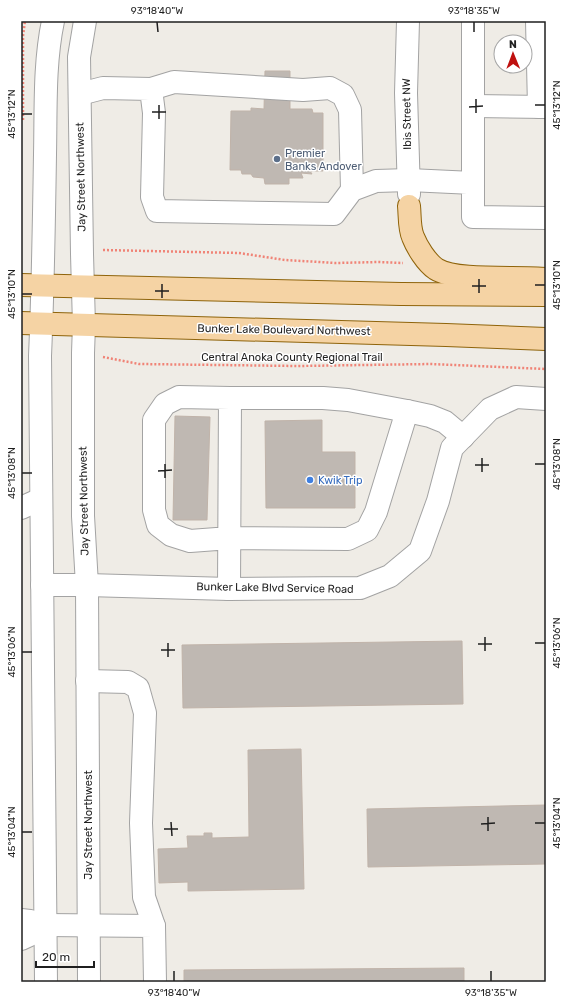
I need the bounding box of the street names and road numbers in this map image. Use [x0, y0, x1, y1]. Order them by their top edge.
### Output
street label: Ibis Street NW [400, 78, 414, 150]
street label: Jay Street Northwest [74, 121, 88, 232]
street label: Bunker Lake Boulevard Northwest [197, 322, 371, 338]
street label: Central Anoka County Regional Trail [201, 351, 383, 364]
street label: Jay Street Northwest [77, 445, 91, 556]
street label: Bunker Lake Blvd Service Road [196, 580, 354, 596]
street label: Jay Street Northwest [82, 769, 95, 880]

